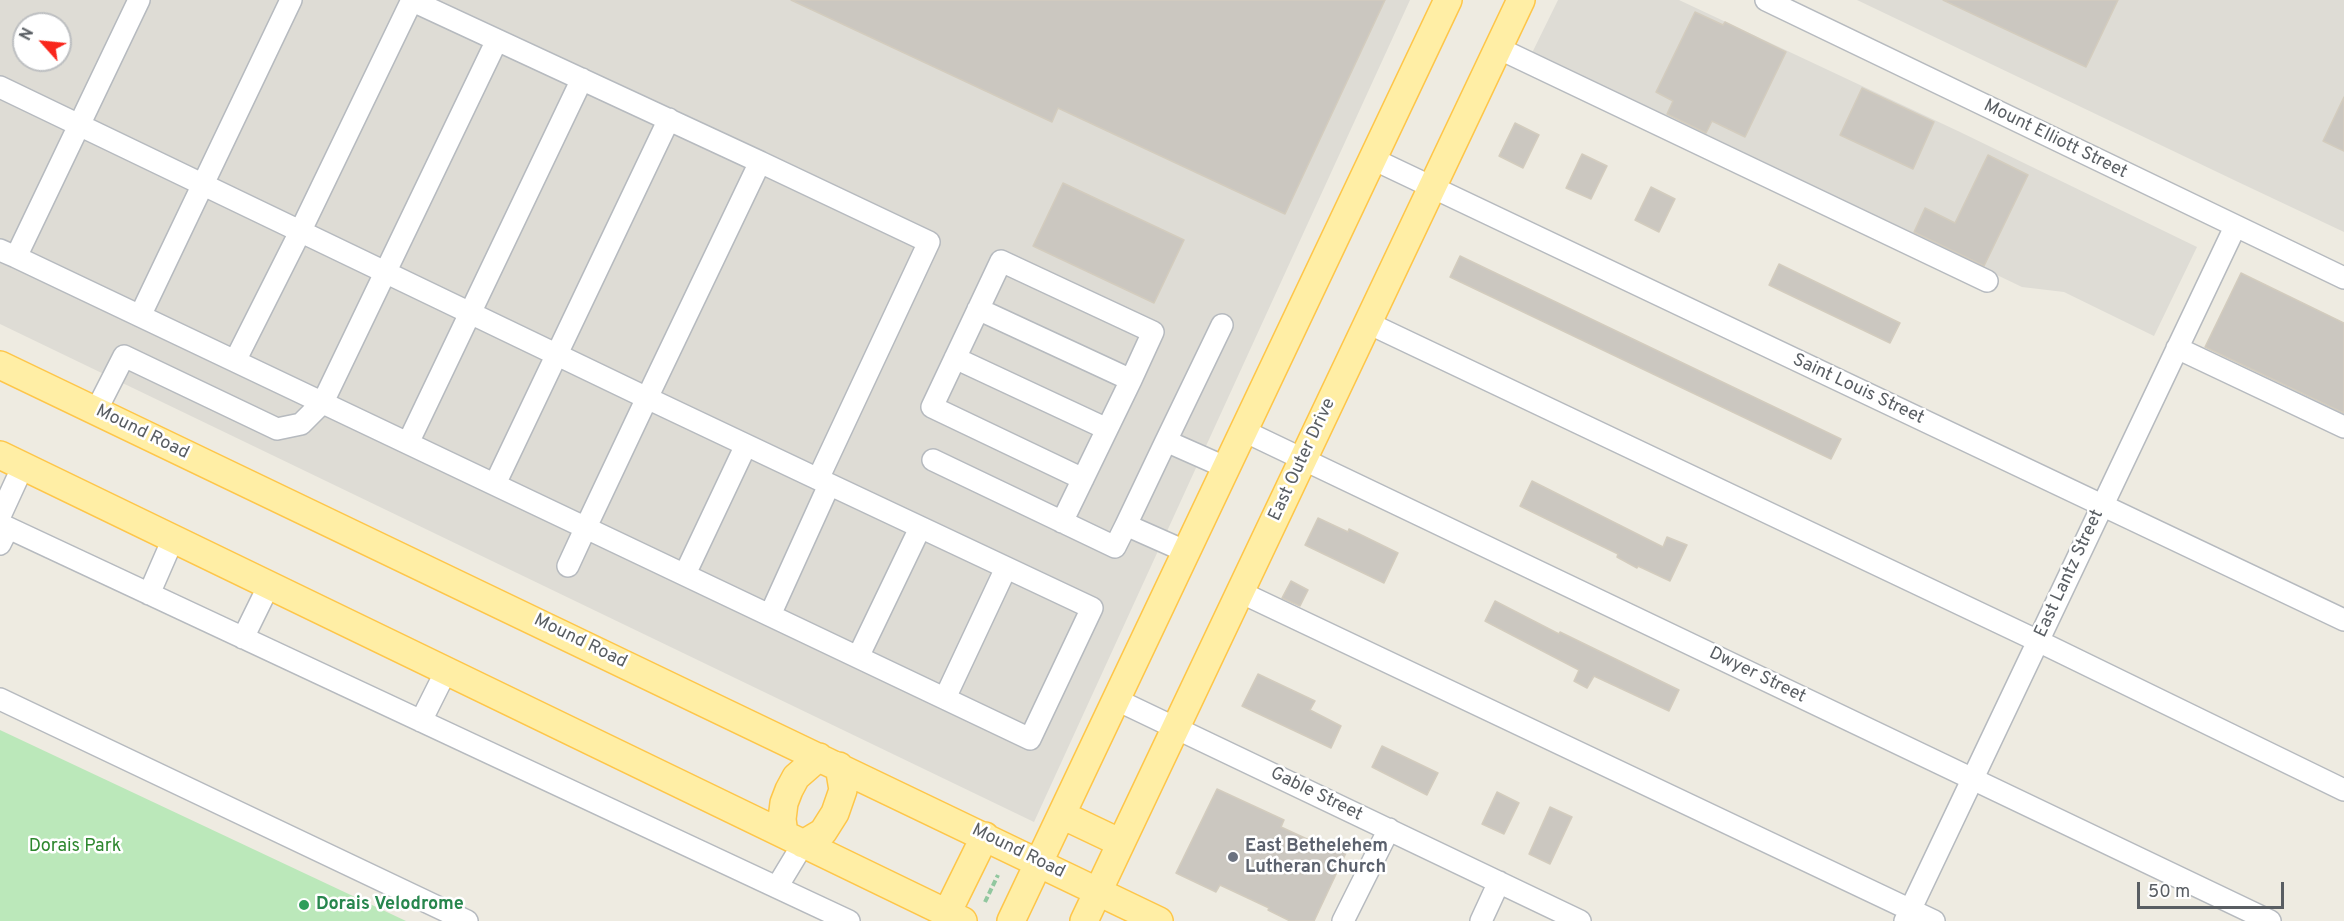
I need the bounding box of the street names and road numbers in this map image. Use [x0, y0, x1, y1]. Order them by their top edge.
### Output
street label: Mount Elliott Street [1979, 96, 2131, 184]
street label: Saint Louis Street [1789, 350, 1927, 430]
street label: East Outer Drive [1265, 395, 1341, 525]
street label: Mound Road [92, 401, 192, 465]
street label: East Lantz Street [2031, 507, 2109, 641]
street label: Mound Road [530, 610, 630, 674]
street label: Dwyer Street [1705, 643, 1809, 709]
street label: Gable Street [1266, 763, 1366, 827]
street label: Mound Road [968, 820, 1068, 884]

